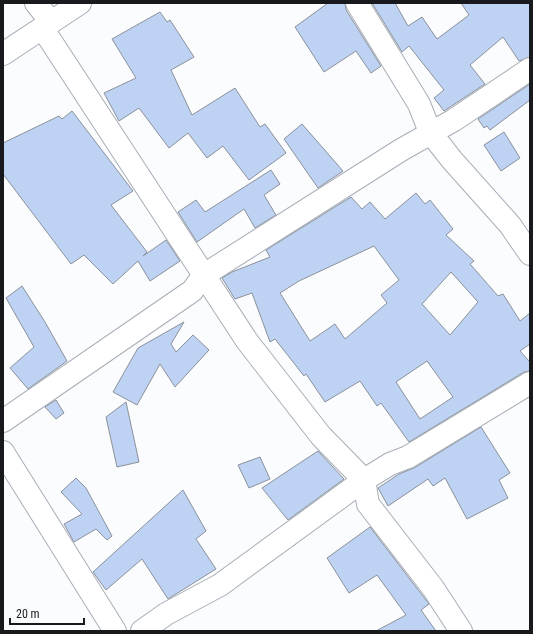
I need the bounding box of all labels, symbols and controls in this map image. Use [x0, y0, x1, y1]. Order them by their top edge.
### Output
scale bar [10, 600, 84, 626]
text: 20 m [16, 607, 40, 621]

